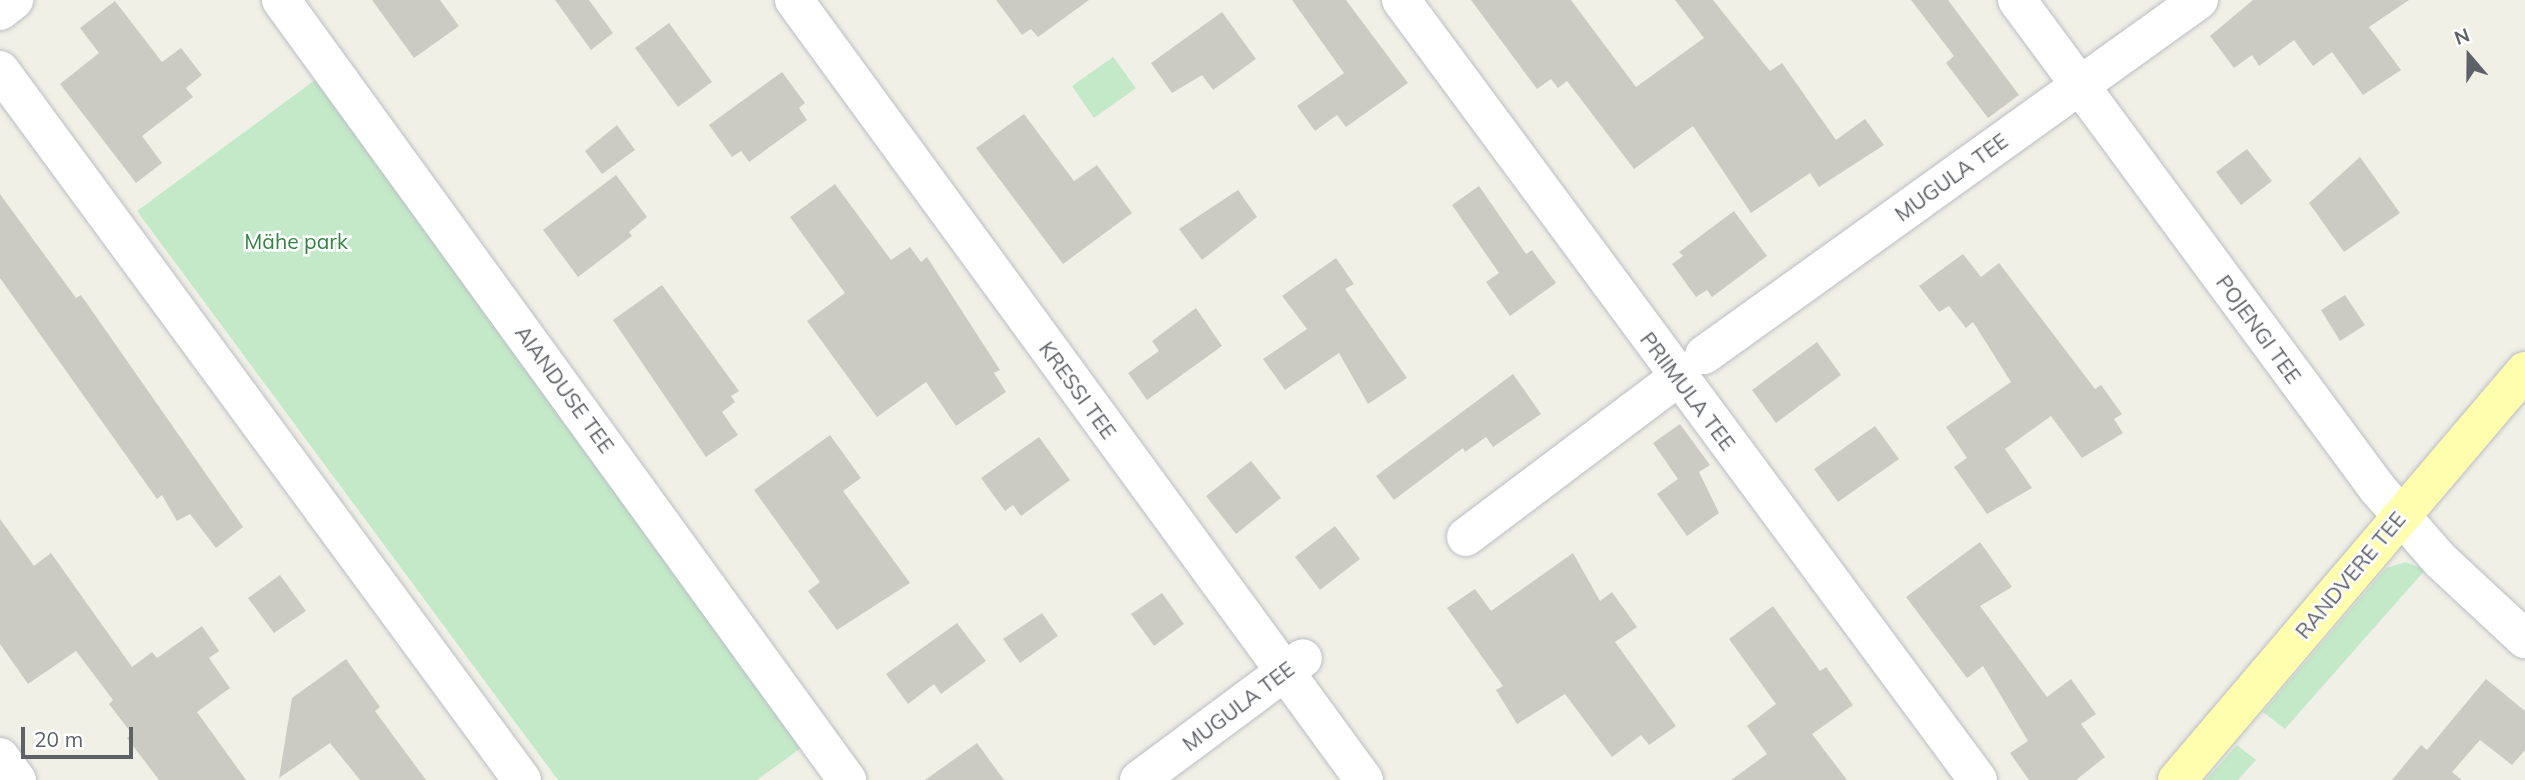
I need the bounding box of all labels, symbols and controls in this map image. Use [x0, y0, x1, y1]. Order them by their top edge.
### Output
north arrow [2434, 21, 2504, 91]
text: N [2451, 23, 2473, 50]
street label: MUGULA TEE [1890, 128, 2012, 226]
park label: Mähe park [244, 228, 348, 254]
street label: POJENGI TEE [2211, 270, 2307, 388]
street label: AIANDUSE TEE [510, 320, 620, 458]
street label: PRIIMULA TEE [1635, 327, 1741, 455]
street label: KRESSI TEE [1034, 336, 1122, 444]
street label: RANDVERE TEE [2290, 507, 2410, 643]
street label: MUGULA TEE [1177, 656, 1299, 756]
scale bar [24, 714, 136, 758]
text: 20 m [34, 726, 83, 752]

